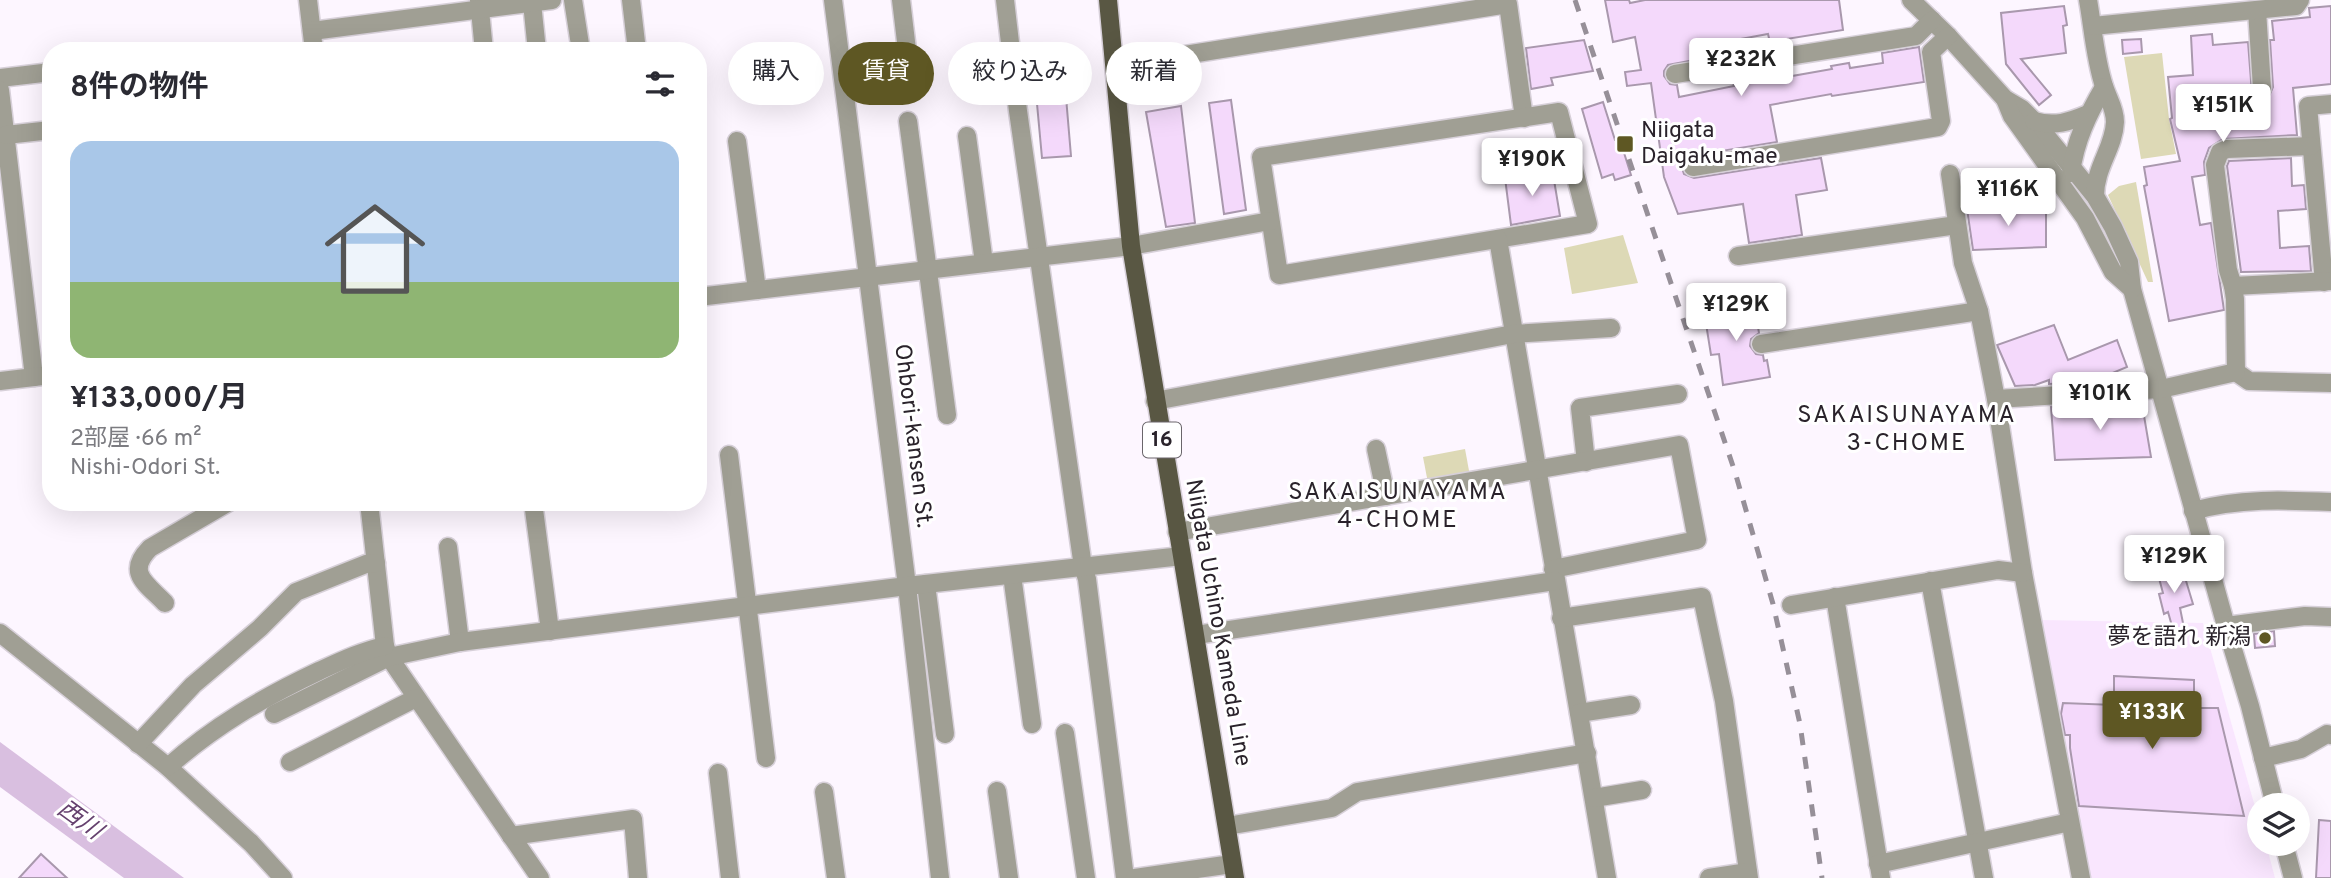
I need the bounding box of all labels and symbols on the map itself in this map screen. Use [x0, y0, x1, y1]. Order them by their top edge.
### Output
pin: ¥232K [1692, 38, 1790, 98]
pin: ¥151K [2174, 85, 2272, 144]
place label: Niigata Daigaku-mae [1641, 117, 1778, 172]
marker: Niigata Daigaku-mae [1615, 134, 1635, 154]
pin: ¥190K [1483, 138, 1581, 198]
pin: ¥116K [1959, 168, 2057, 228]
pin: ¥129K [1687, 284, 1785, 343]
street label: Ohbori-kansen St. [886, 342, 938, 530]
pin: ¥101K [2051, 372, 2149, 432]
district label: SAKAISUNAYAMA 3-CHOME [1797, 401, 2017, 459]
road number: 16 [1143, 422, 1181, 458]
street label: Niigata Uchino Kameda Line [1177, 477, 1257, 769]
district label: SAKAISUNAYAMA 4-CHOME [1288, 478, 1508, 536]
pin: ¥129K [2125, 536, 2223, 595]
place label: 夢を語れ 新潟 [2108, 624, 2251, 653]
marker: 夢を語れ 新潟 [2257, 630, 2273, 646]
pin: ¥133K [2103, 692, 2201, 751]
water label: 西川 [51, 795, 110, 849]

